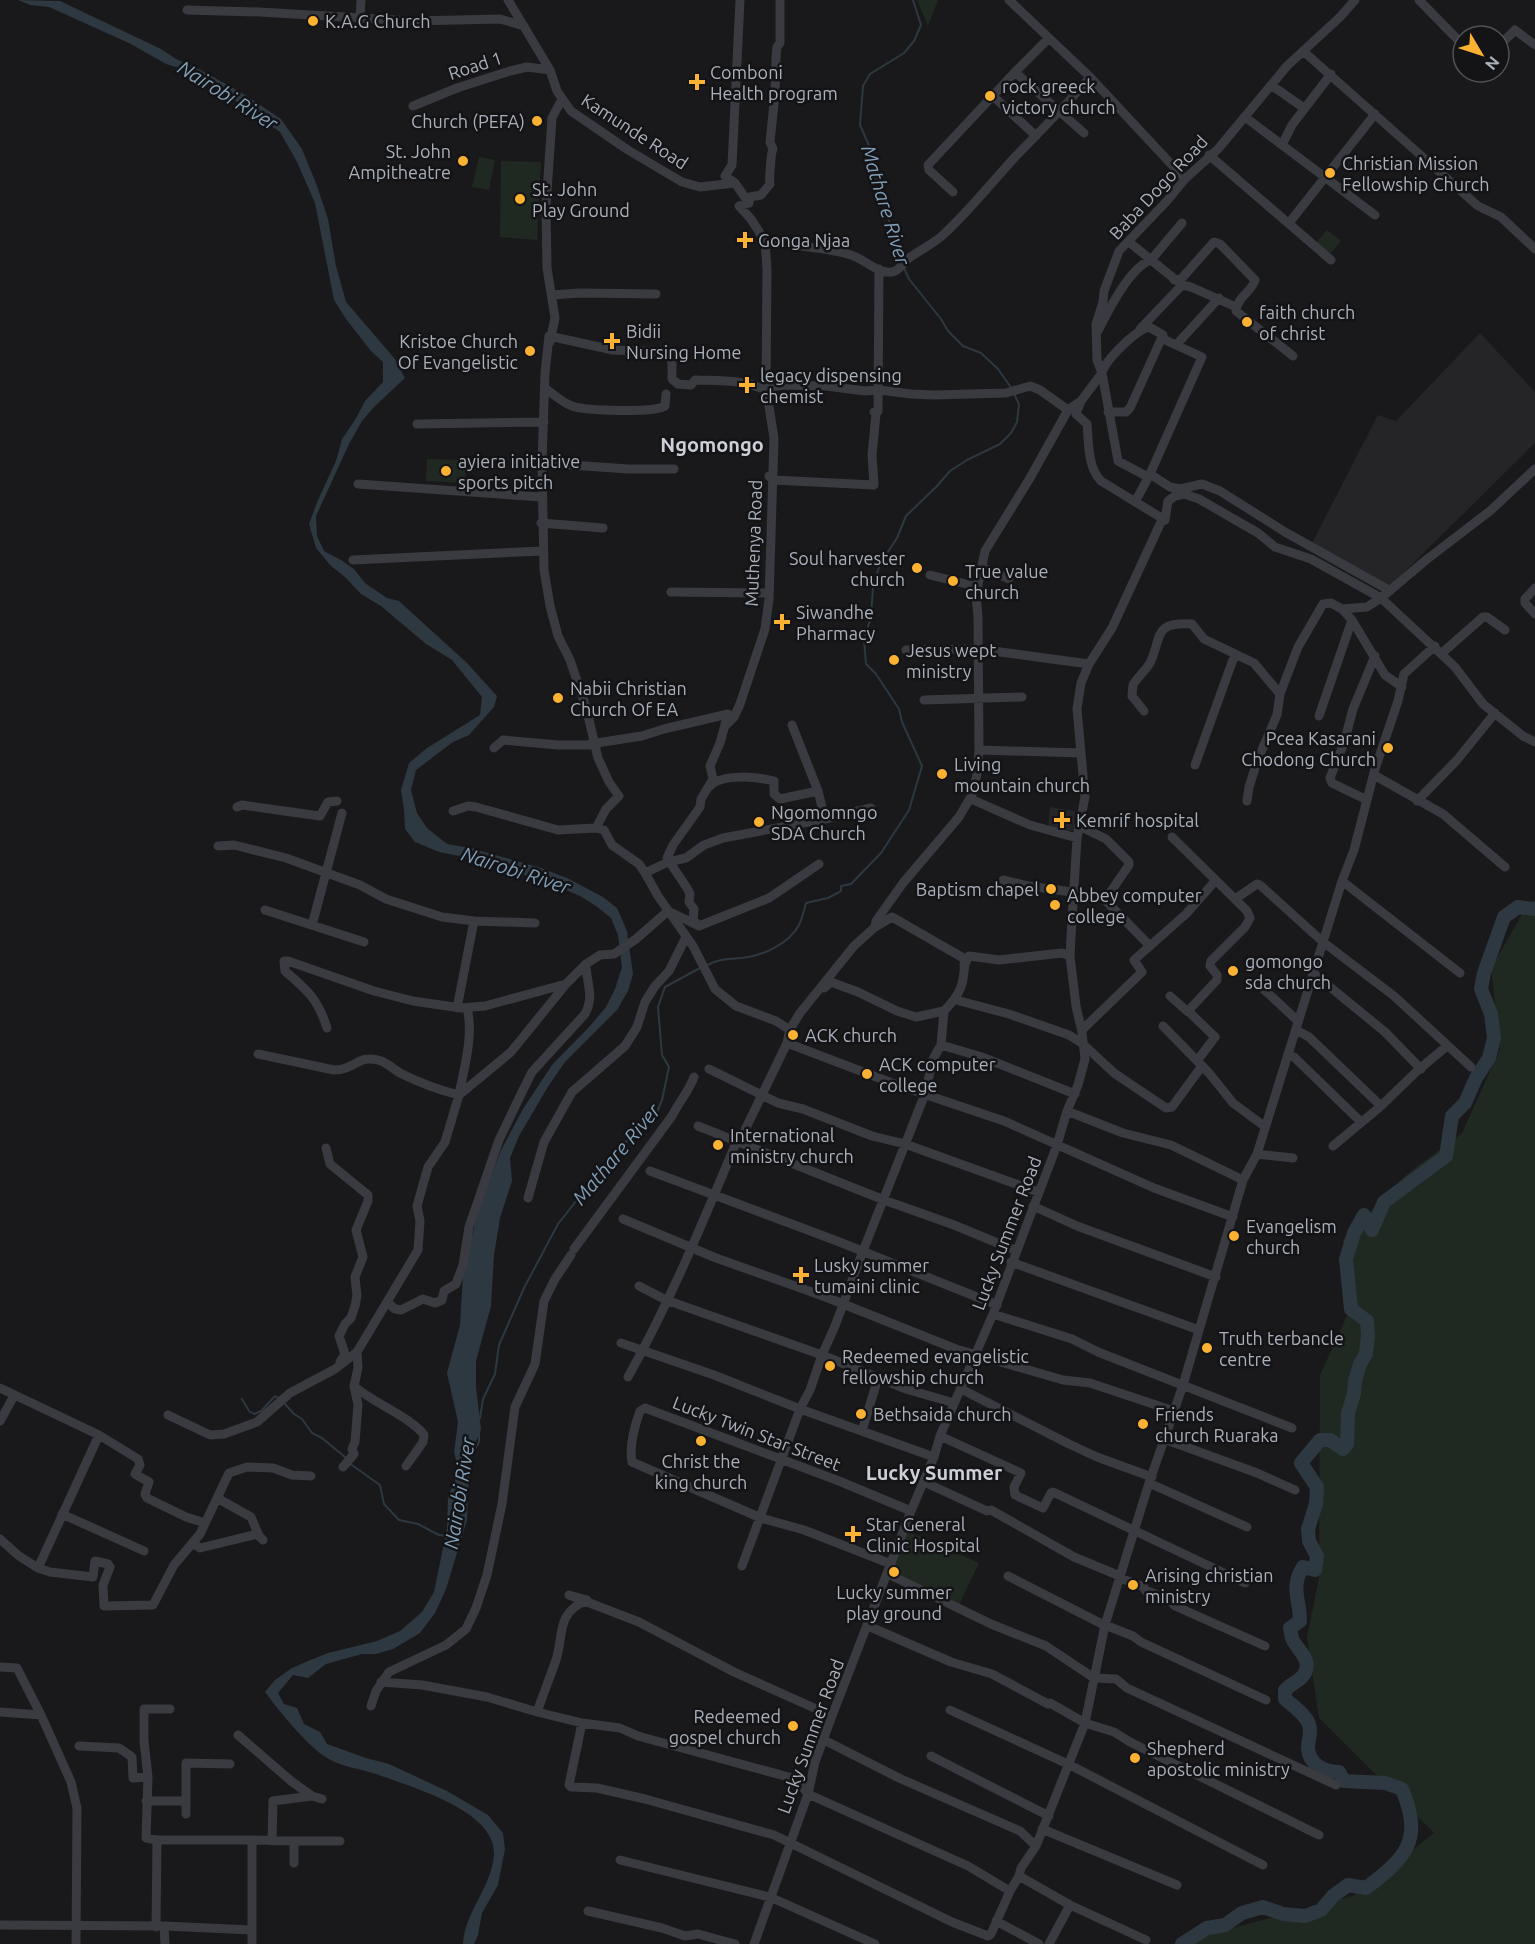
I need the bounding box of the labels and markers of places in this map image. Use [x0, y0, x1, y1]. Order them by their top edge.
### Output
place label: K.A.G Church [325, 11, 431, 31]
marker: K.A.G Church [306, 14, 320, 28]
place label: Comboni Health program [710, 62, 838, 103]
marker: Comboni Health program [688, 73, 706, 91]
place label: rock greeck victory church [1002, 76, 1116, 117]
marker: rock greeck victory church [983, 89, 997, 103]
place label: Church (PEFA) [411, 111, 525, 132]
marker: Church (PEFA) [530, 114, 544, 128]
place label: St. John Ampitheatre [349, 141, 451, 182]
place label: Christian Mission Fellowship Church [1342, 153, 1489, 194]
marker: St. John Ampitheatre [456, 154, 470, 168]
marker: Christian Mission Fellowship Church [1323, 166, 1337, 180]
place label: St. John Play Ground [532, 179, 630, 220]
marker: St. John Play Ground [513, 192, 527, 206]
place label: Gonga Njaa [758, 230, 850, 250]
marker: Gonga Njaa [736, 231, 754, 249]
place label: faith church of christ [1259, 302, 1355, 343]
marker: faith church of christ [1240, 315, 1254, 329]
place label: Bidii Nursing Home [626, 321, 741, 362]
place label: Kristoe Church Of Evangelistic [398, 331, 518, 372]
marker: Bidii Nursing Home [603, 332, 621, 350]
marker: Kristoe Church Of Evangelistic [523, 344, 537, 358]
place label: legacy dispensing chemist [760, 365, 902, 406]
marker: legacy dispensing chemist [738, 376, 756, 394]
place label: ayiera initiative sports pitch [458, 451, 580, 492]
marker: ayiera initiative sports pitch [439, 464, 453, 478]
place label: Soul harvester church [789, 548, 905, 589]
marker: Soul harvester church [910, 561, 924, 575]
place label: True value church [965, 561, 1049, 602]
marker: True value church [946, 574, 960, 588]
place label: Siwandhe Pharmacy [796, 602, 875, 643]
marker: Siwandhe Pharmacy [773, 613, 791, 631]
place label: Jesus wept ministry [906, 640, 996, 681]
marker: Jesus wept ministry [887, 653, 901, 667]
place label: Nabii Christian Church Of EA [570, 678, 687, 719]
marker: Nabii Christian Church Of EA [551, 691, 565, 705]
place label: Pcea Kasarani Chodong Church [1241, 728, 1376, 769]
marker: Pcea Kasarani Chodong Church [1381, 741, 1395, 755]
place label: Living mountain church [954, 754, 1090, 795]
marker: Living mountain church [935, 767, 949, 781]
place label: Ngomomngo SDA Church [771, 802, 878, 843]
place label: Kemrif hospital [1076, 810, 1199, 830]
marker: Kemrif hospital [1053, 811, 1071, 829]
marker: Ngomomngo SDA Church [752, 815, 766, 829]
place label: Baptism chapel [916, 879, 1039, 899]
marker: Baptism chapel [1044, 882, 1058, 896]
place label: Abbey computer college [1067, 885, 1202, 926]
marker: Abbey computer college [1048, 898, 1062, 912]
place label: gomongo sda church [1245, 951, 1331, 992]
marker: gomongo sda church [1226, 964, 1240, 978]
place label: ACK church [805, 1025, 897, 1045]
marker: ACK church [786, 1028, 800, 1042]
place label: ACK computer college [879, 1054, 996, 1095]
marker: ACK computer college [860, 1067, 874, 1081]
place label: International ministry church [730, 1125, 854, 1166]
marker: International ministry church [711, 1138, 725, 1152]
place label: Evangelism church [1246, 1216, 1337, 1257]
marker: Evangelism church [1227, 1229, 1241, 1243]
place label: Lusky summer tumaini clinic [814, 1255, 929, 1296]
marker: Lusky summer tumaini clinic [792, 1266, 810, 1284]
place label: Truth terbancle centre [1219, 1328, 1344, 1369]
marker: Truth terbancle centre [1200, 1341, 1214, 1355]
place label: Redeemed evangelistic fellowship church [842, 1346, 1029, 1387]
marker: Redeemed evangelistic fellowship church [823, 1359, 837, 1373]
place label: Bethsaida church [873, 1404, 1011, 1424]
place label: Friends church Ruaraka [1155, 1404, 1279, 1445]
marker: Bethsaida church [854, 1407, 868, 1421]
marker: Friends church Ruaraka [1136, 1417, 1150, 1431]
marker: Christ the king church [694, 1434, 708, 1448]
place label: Christ the king church [655, 1451, 747, 1492]
place label: Star General Clinic Hospital [866, 1514, 980, 1555]
marker: Star General Clinic Hospital [844, 1525, 862, 1543]
marker: Lucky summer play ground [887, 1565, 901, 1579]
place label: Arising christian ministry [1145, 1565, 1273, 1606]
marker: Arising christian ministry [1126, 1578, 1140, 1592]
place label: Lucky summer play ground [836, 1582, 952, 1623]
place label: Redeemed gospel church [669, 1706, 781, 1747]
marker: Redeemed gospel church [786, 1719, 800, 1733]
place label: Shepherd apostolic ministry [1147, 1738, 1290, 1779]
marker: Shepherd apostolic ministry [1128, 1751, 1142, 1765]

